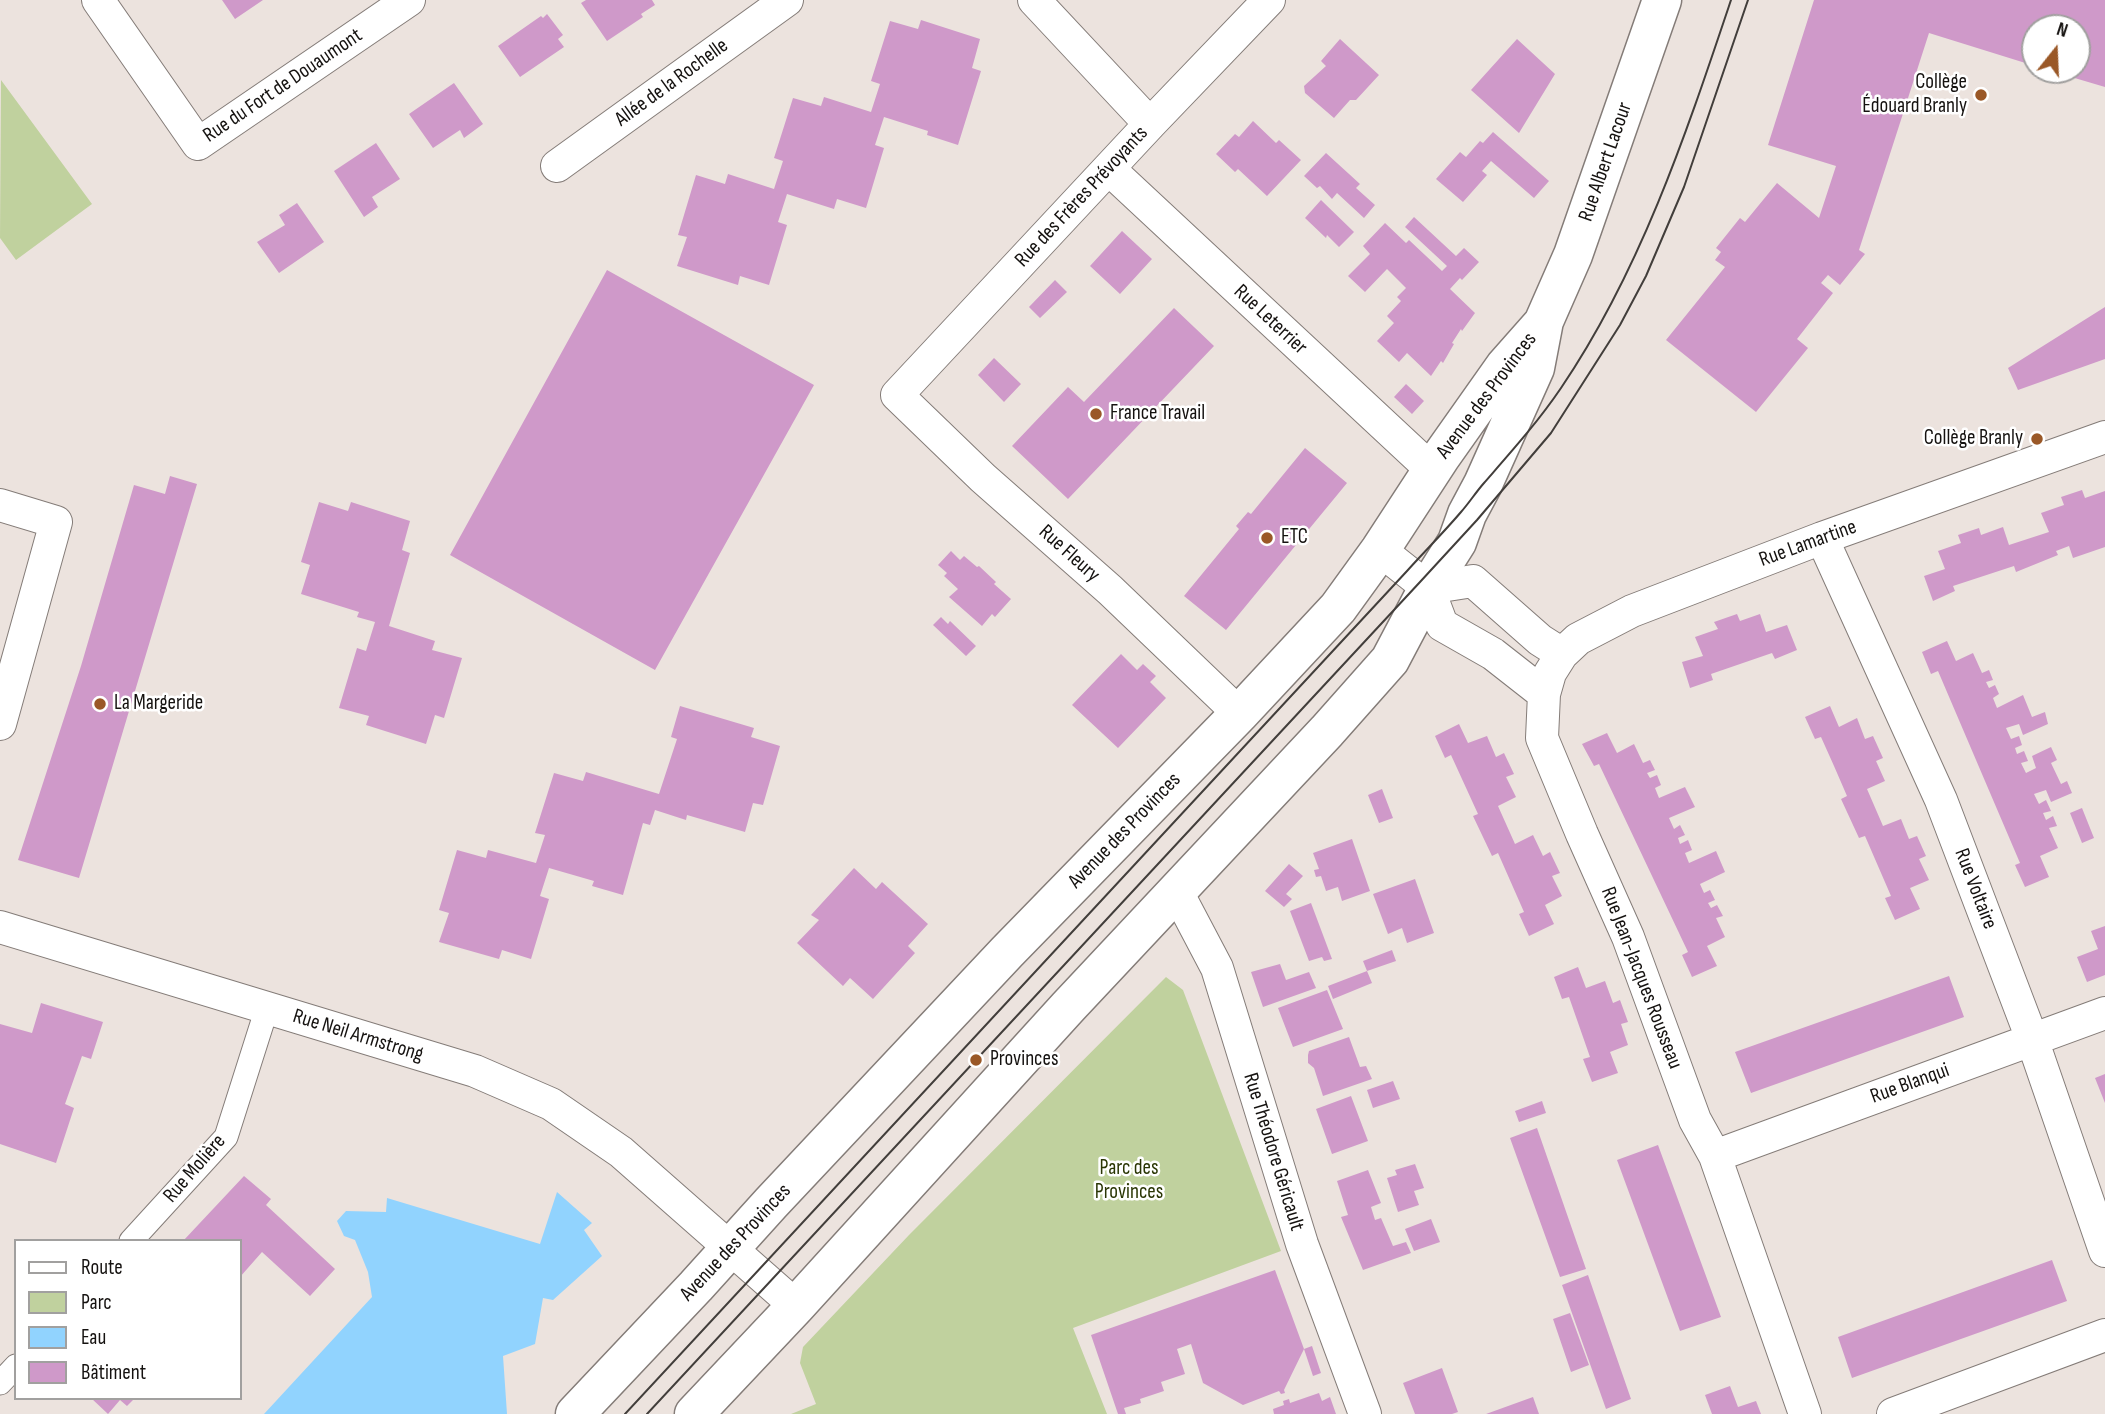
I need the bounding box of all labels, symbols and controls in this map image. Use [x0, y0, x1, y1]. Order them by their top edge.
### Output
north arrow [2021, 14, 2091, 84]
text: N [2054, 18, 2070, 43]
street label: Rue du Fort de Douaumont [199, 23, 367, 149]
street label: Allée de la Rochelle [611, 34, 733, 132]
place label: Collège Édouard Branly [1862, 70, 1967, 120]
marker: Collège Édouard Branly [1973, 87, 1989, 103]
street label: Rue Albert Lacour [1574, 99, 1638, 225]
street label: Rue des Frères Prévoyants [1010, 121, 1154, 273]
street label: Rue Leterrier [1228, 280, 1312, 360]
street label: Avenue des Provinces [1431, 328, 1543, 464]
place label: France Travail [1110, 401, 1205, 427]
marker: France Travail [1088, 406, 1104, 422]
place label: Collège Branly [1924, 426, 2023, 452]
marker: Collège Branly [2029, 431, 2045, 447]
street label: Rue Lamartine [1756, 515, 1860, 573]
street label: Rue Fleury [1033, 520, 1105, 588]
place label: ETC [1281, 525, 1308, 551]
marker: ETC [1259, 530, 1275, 546]
place label: La Margeride [114, 691, 203, 717]
marker: La Margeride [92, 696, 108, 712]
street label: Avenue des Provinces [1063, 768, 1187, 894]
street label: Rue Voltaire [1948, 845, 2002, 933]
street label: Rue Jean-Jacques Rousseau [1595, 883, 1687, 1073]
street label: Rue Neil Armstrong [290, 1004, 426, 1068]
place label: Provinces [990, 1047, 1058, 1073]
marker: Provinces [968, 1052, 984, 1068]
street label: Rue Blanqui [1867, 1058, 1953, 1110]
street label: Rue Théodore Géricault [1237, 1070, 1309, 1234]
street label: Rue Molière [159, 1130, 231, 1208]
park label: Parc des Provinces [1095, 1156, 1163, 1206]
street label: Avenue des Provinces [675, 1179, 797, 1307]
legend [14, 1239, 242, 1400]
text: Route [81, 1255, 123, 1280]
text: Parc [81, 1290, 112, 1315]
text: Eau [81, 1325, 106, 1350]
text: Bâtiment [81, 1360, 146, 1385]

